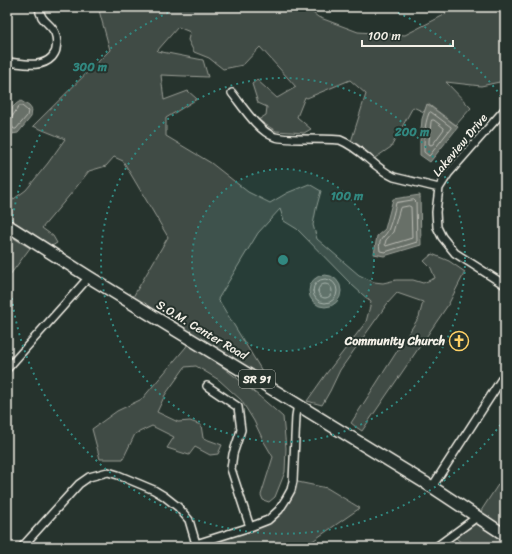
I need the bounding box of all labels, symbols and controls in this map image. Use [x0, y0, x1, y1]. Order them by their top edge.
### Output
scale bar [362, 22, 453, 48]
text: 100 m [368, 25, 401, 47]
text: 300 m [72, 56, 108, 78]
street label: Lakeview Drive [427, 108, 493, 182]
text: 200 m [394, 121, 430, 143]
text: 100 m [331, 185, 364, 207]
centre of rings [276, 253, 290, 267]
street label: S.O.M. Center Road [152, 294, 254, 367]
place label: Community Church [344, 330, 446, 352]
church icon: Community Church [448, 330, 470, 352]
road number: SR 91 [239, 370, 275, 388]

